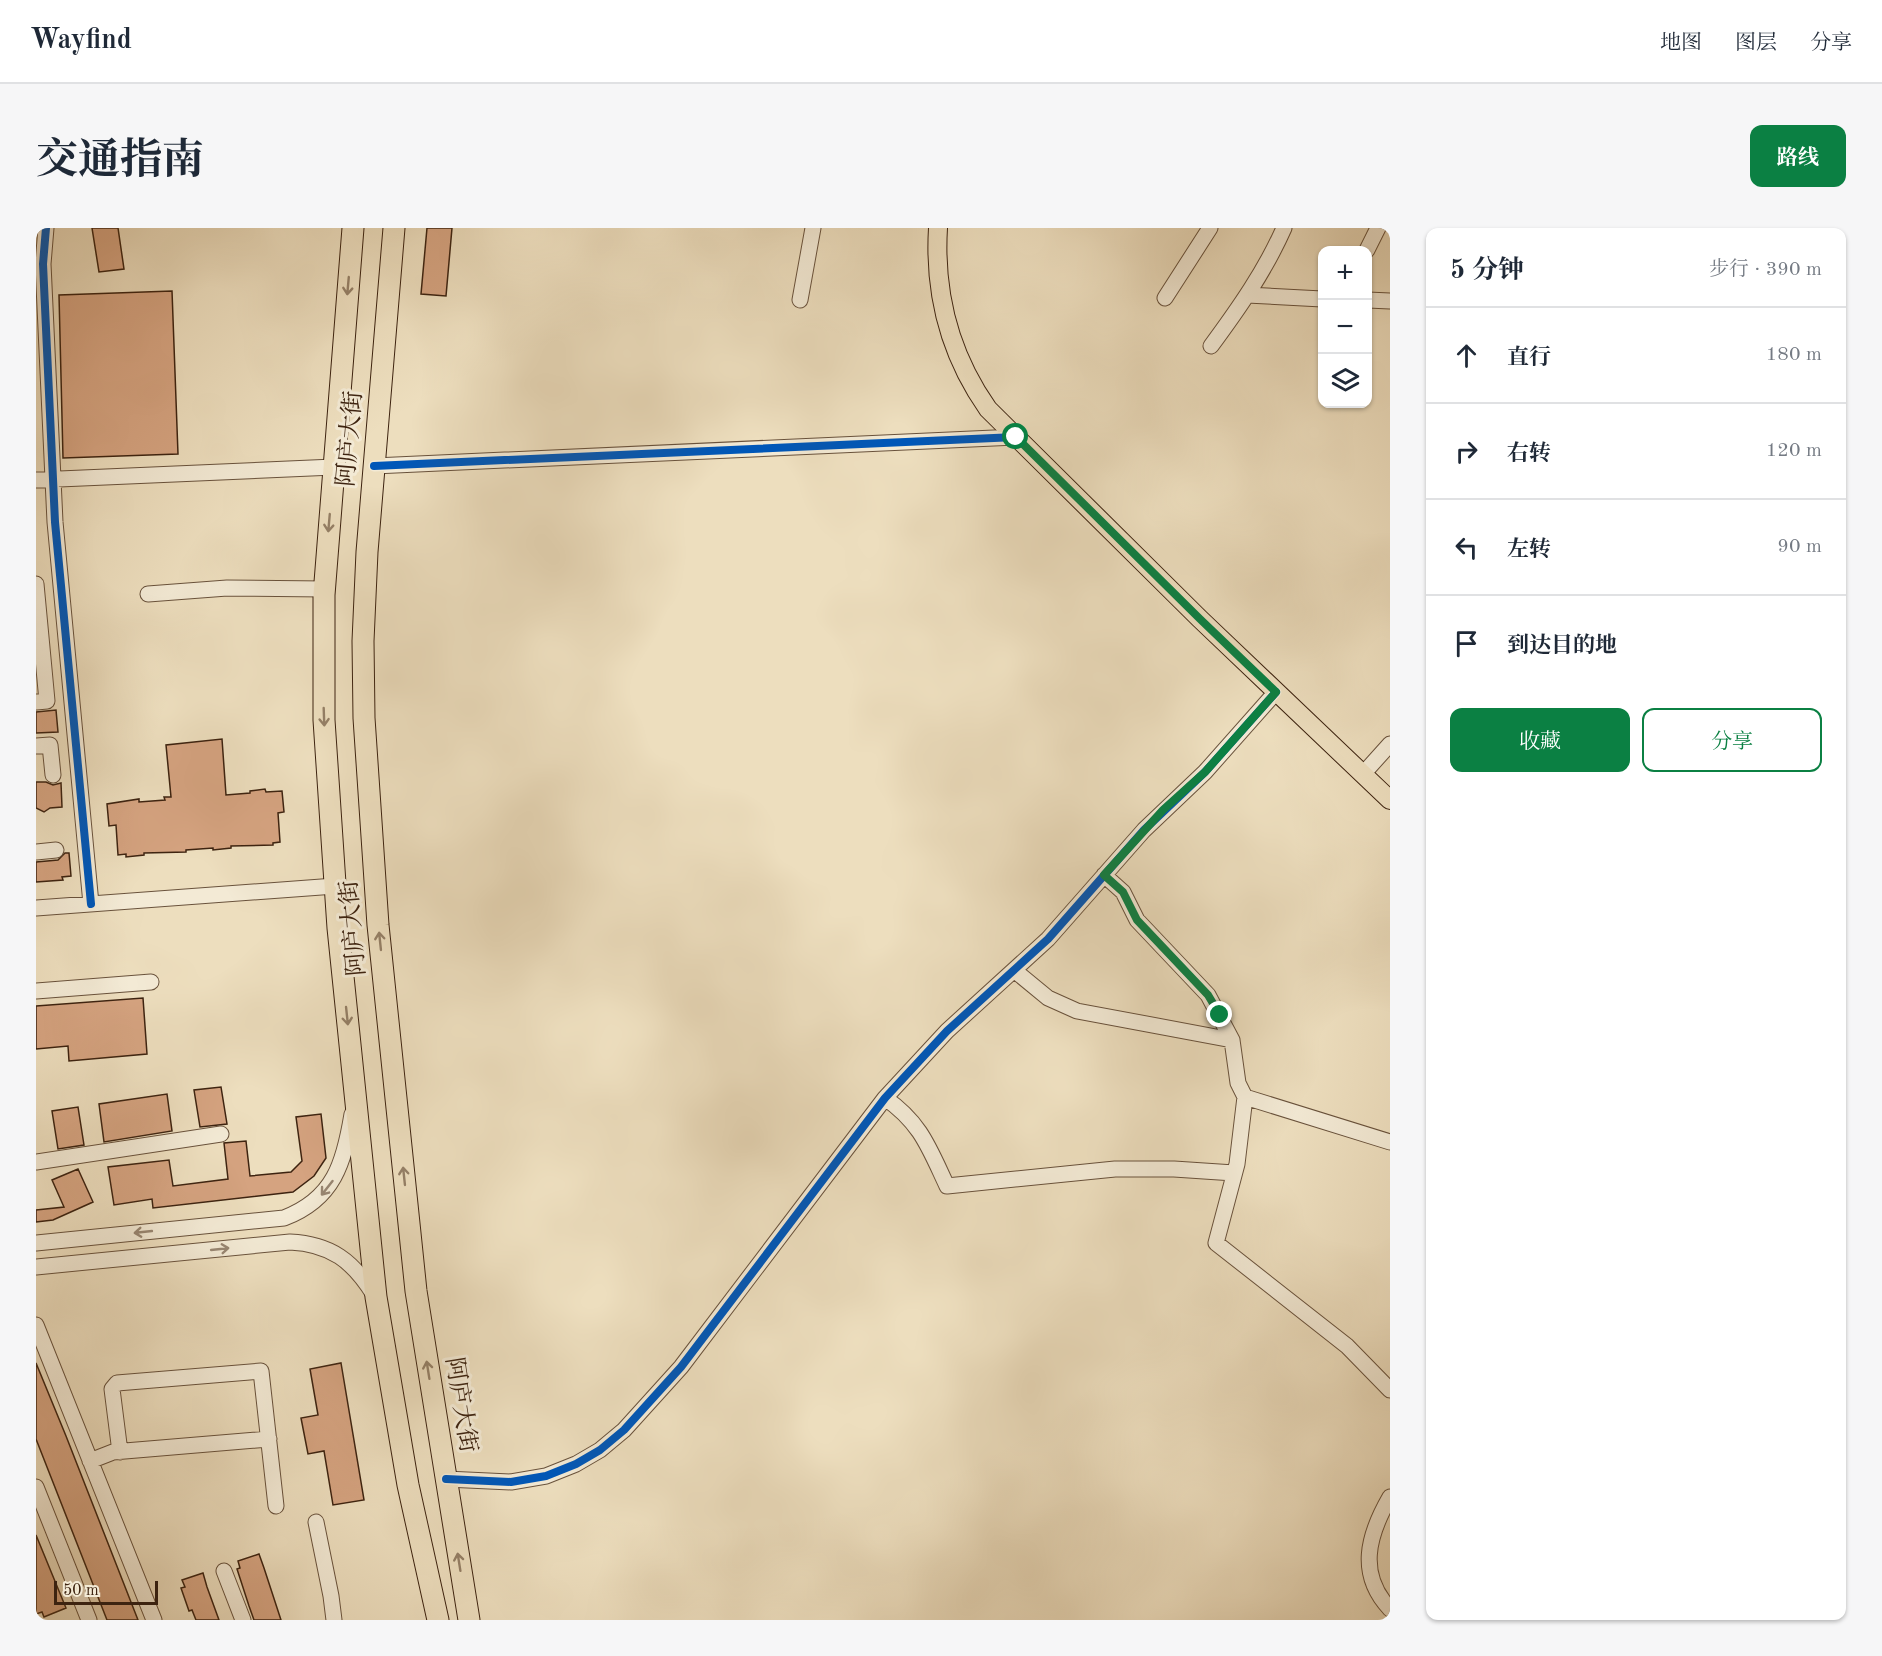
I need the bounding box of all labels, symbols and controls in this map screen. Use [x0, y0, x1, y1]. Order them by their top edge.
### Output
text: Wayfind [30, 27, 132, 55]
text: 地图 [1660, 33, 1702, 54]
text: 图层 [1735, 33, 1777, 54]
text: 分享 [1810, 33, 1852, 54]
button: 路线 [1750, 125, 1846, 187]
text: 交通指南 [36, 141, 204, 183]
map controls [1318, 246, 1372, 408]
button: + [1318, 246, 1372, 300]
text: 5 分钟 [1450, 258, 1524, 284]
text: 步行 · 390 m [1709, 260, 1822, 280]
one-way arrow [343, 276, 354, 296]
button: − [1318, 300, 1372, 354]
icon: ahead [1450, 339, 1483, 372]
text: 180 m [1766, 345, 1822, 365]
text: 直行 [1507, 347, 1551, 369]
button: layers [1318, 354, 1372, 408]
street label: 阿庐大街 [332, 390, 367, 488]
route start [1002, 423, 1028, 449]
icon: right [1450, 435, 1483, 468]
text: 120 m [1766, 441, 1822, 461]
text: 右转 [1507, 443, 1551, 465]
one-way arrow [323, 512, 334, 532]
icon: left [1450, 531, 1483, 564]
text: 90 m [1777, 537, 1822, 557]
text: 左转 [1507, 539, 1551, 561]
icon: arrive [1450, 627, 1483, 660]
text: 到达目的地 [1507, 635, 1617, 657]
one-way arrow [319, 707, 330, 727]
button: 收藏 [1450, 708, 1630, 772]
button: 分享 [1642, 708, 1822, 772]
street label: 阿庐大街 [335, 879, 370, 977]
one-way arrow [374, 931, 385, 951]
route end [1206, 1001, 1232, 1027]
one-way arrow [342, 1006, 353, 1026]
one-way arrow [398, 1167, 409, 1187]
one-way arrow [320, 1180, 333, 1196]
one-way arrow [134, 1227, 153, 1238]
one-way arrow [209, 1243, 229, 1254]
street label: 阿庐大街 [441, 1355, 482, 1454]
one-way arrow [422, 1360, 433, 1380]
one-way arrow [453, 1553, 464, 1573]
scale bar [54, 1578, 158, 1606]
text: 50 m [63, 1583, 99, 1599]

